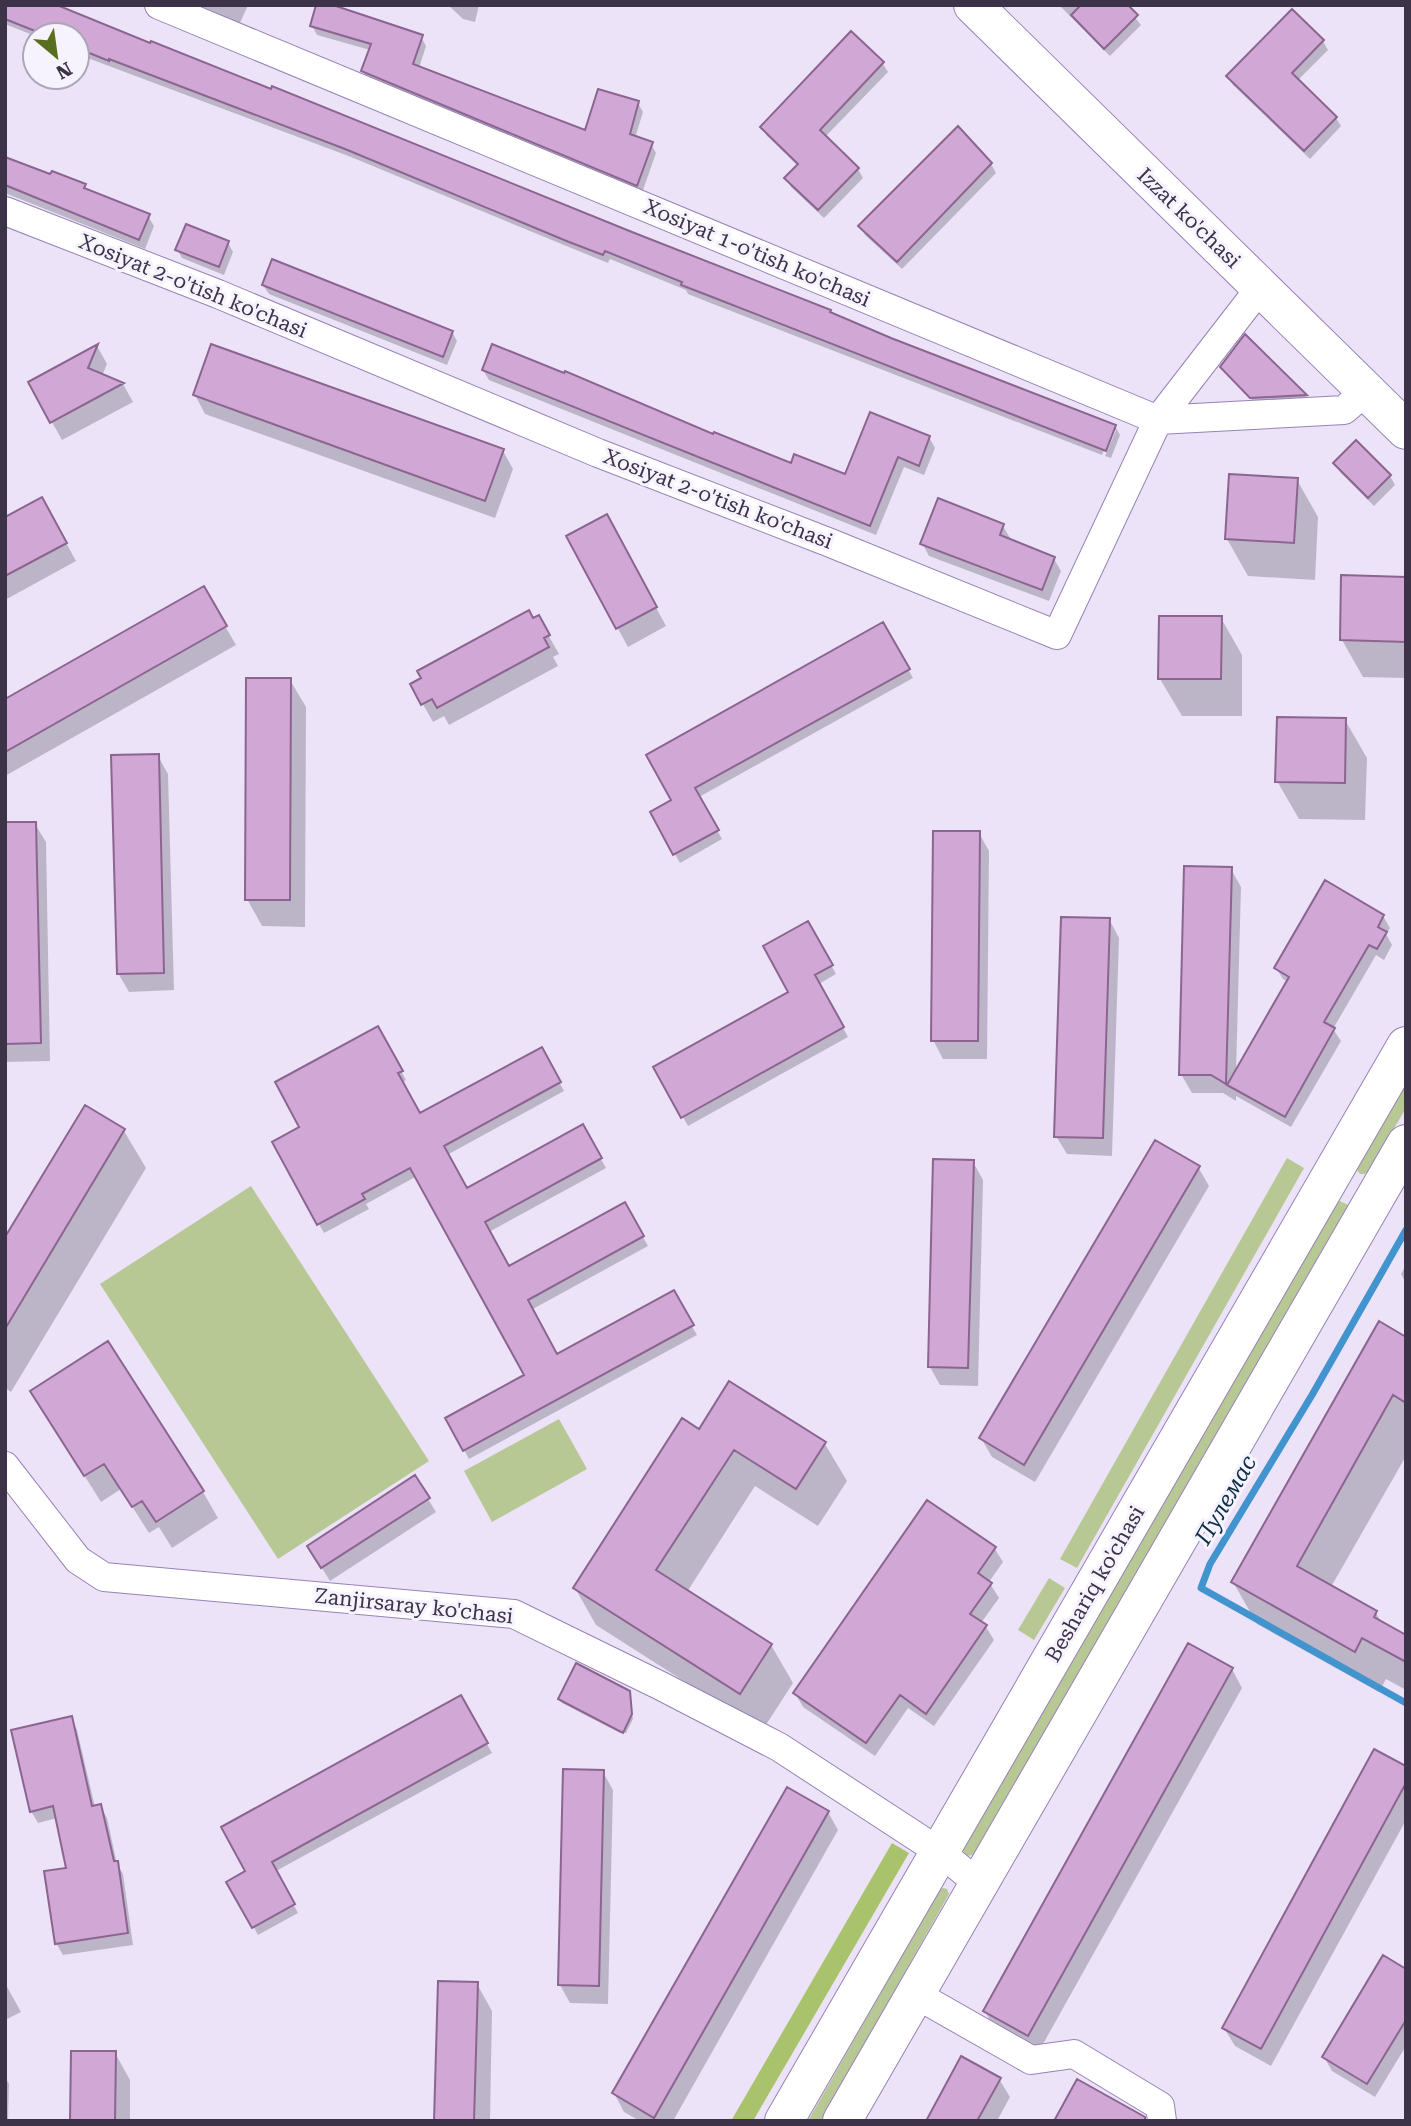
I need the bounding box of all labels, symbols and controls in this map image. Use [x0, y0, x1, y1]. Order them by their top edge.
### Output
north arrow [21, 21, 91, 91]
text: N [52, 57, 76, 84]
street label: Izzat ko'chasi [1133, 163, 1246, 273]
street label: Xosiyat 1-o'tish ko'chasi [640, 194, 874, 312]
street label: Xosiyat 2-o'tish ko'chasi [75, 229, 311, 343]
street label: Xosiyat 2-o'tish ko'chasi [600, 444, 836, 554]
water label: Пулемас [1189, 1451, 1262, 1550]
street label: Beshariq ko'chasi [1041, 1501, 1150, 1666]
street label: Zanjirsaray ko'chasi [314, 1584, 515, 1628]

